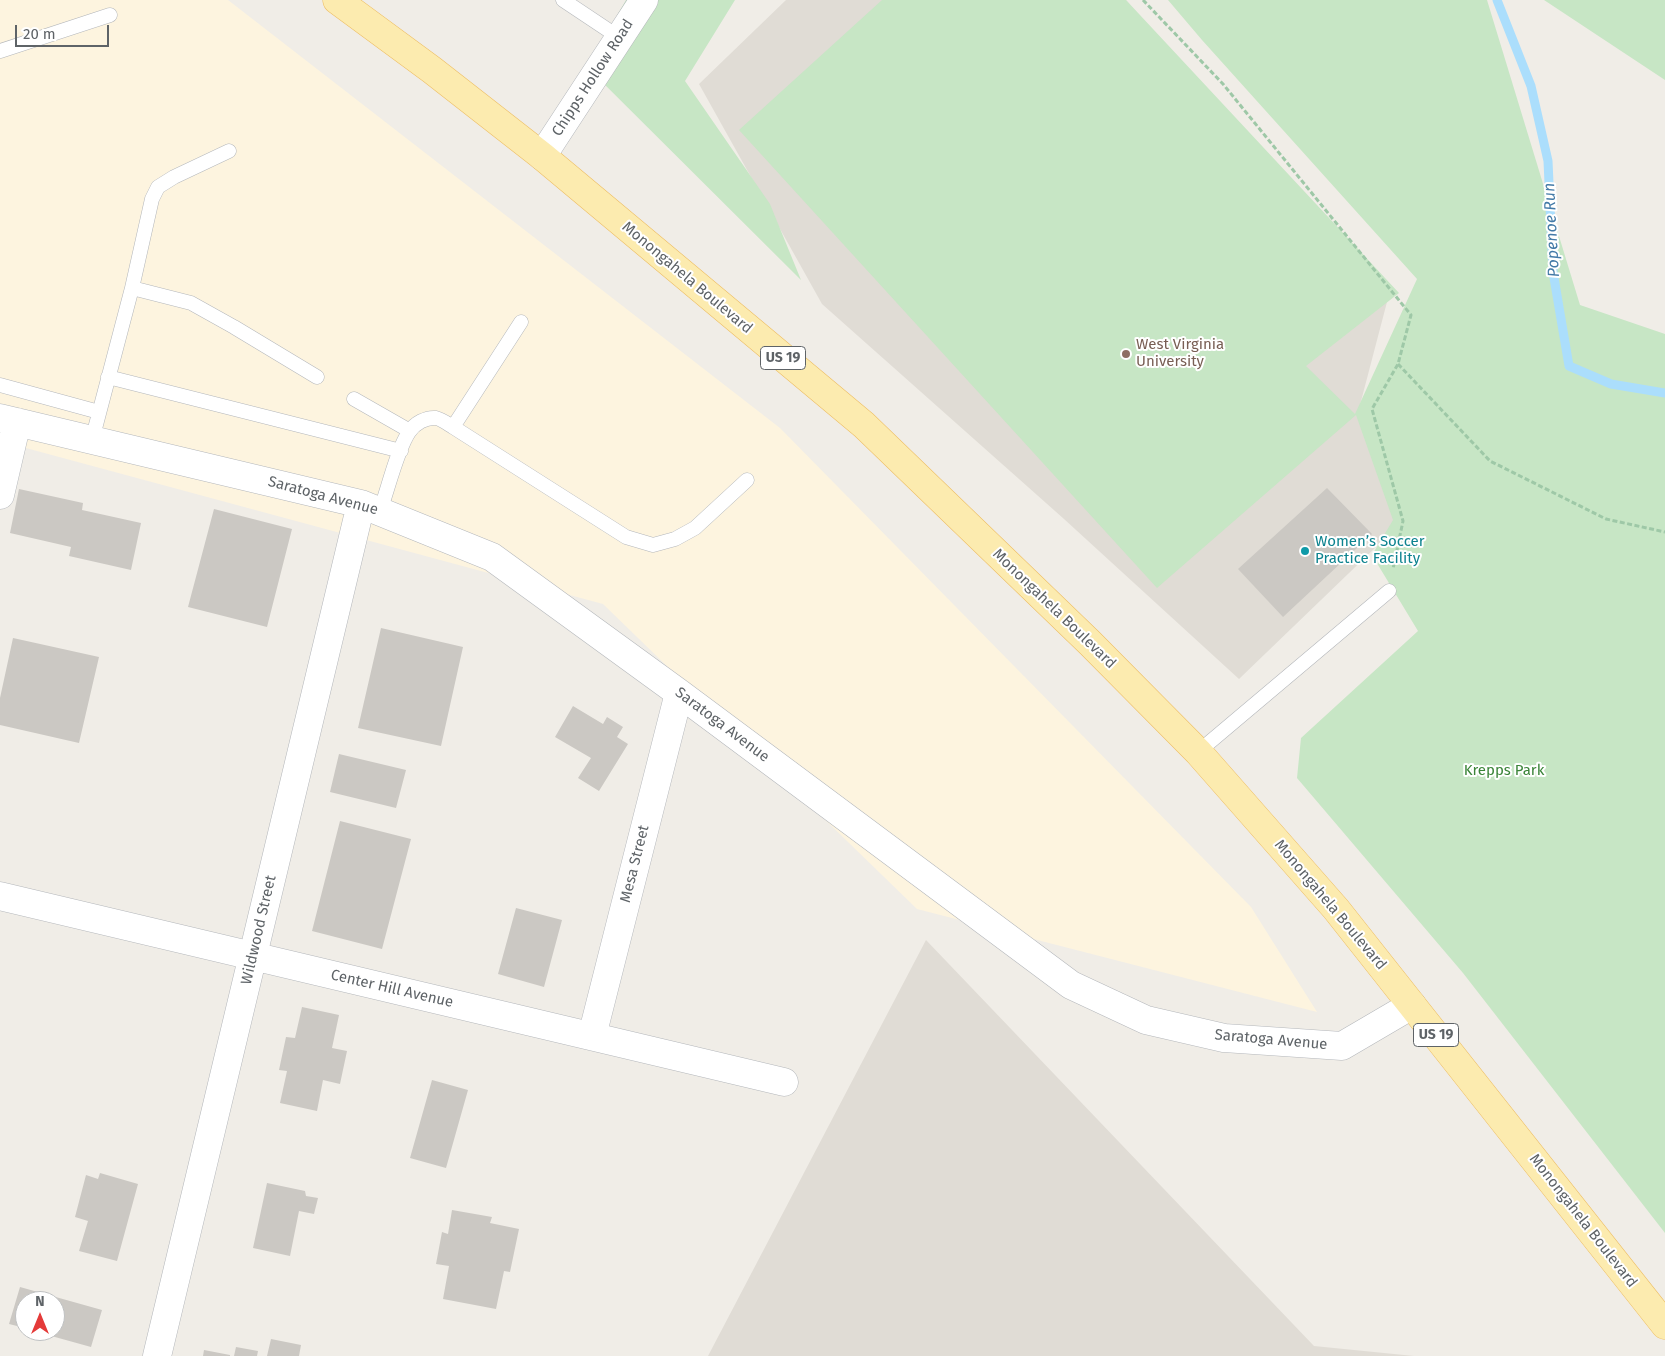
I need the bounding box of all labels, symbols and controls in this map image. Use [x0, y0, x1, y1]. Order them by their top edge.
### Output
scale bar [18, 15, 111, 47]
street label: Chipps Hollow Road [548, 16, 638, 140]
text: 20 m [23, 25, 56, 43]
water label: Popenoe Run [1540, 182, 1564, 278]
street label: Monongahela Boulevard [618, 218, 756, 338]
place label: West Virginia University [1136, 336, 1224, 371]
road number: US 19 [760, 346, 806, 369]
marker: West Virginia University [1120, 348, 1132, 360]
street label: Saratoga Avenue [266, 473, 380, 519]
place label: Women’s Soccer Practice Facility [1315, 533, 1425, 568]
street label: Monongahela Boulevard [989, 545, 1119, 673]
marker: Women’s Soccer Practice Facility [1299, 545, 1311, 557]
street label: Saratoga Avenue [671, 684, 773, 766]
park label: Krepps Park [1464, 762, 1544, 780]
street label: Mesa Street [617, 823, 653, 905]
street label: Monongahela Boulevard [1270, 836, 1390, 974]
street label: Wildwood Street [238, 873, 280, 987]
street label: Center Hill Avenue [329, 966, 455, 1012]
road number: US 19 [1414, 1024, 1458, 1046]
street label: Saratoga Avenue [1214, 1026, 1328, 1054]
street label: Monongahela Boulevard [1525, 1151, 1641, 1291]
north arrow [15, 1291, 65, 1341]
text: N [35, 1293, 45, 1310]

